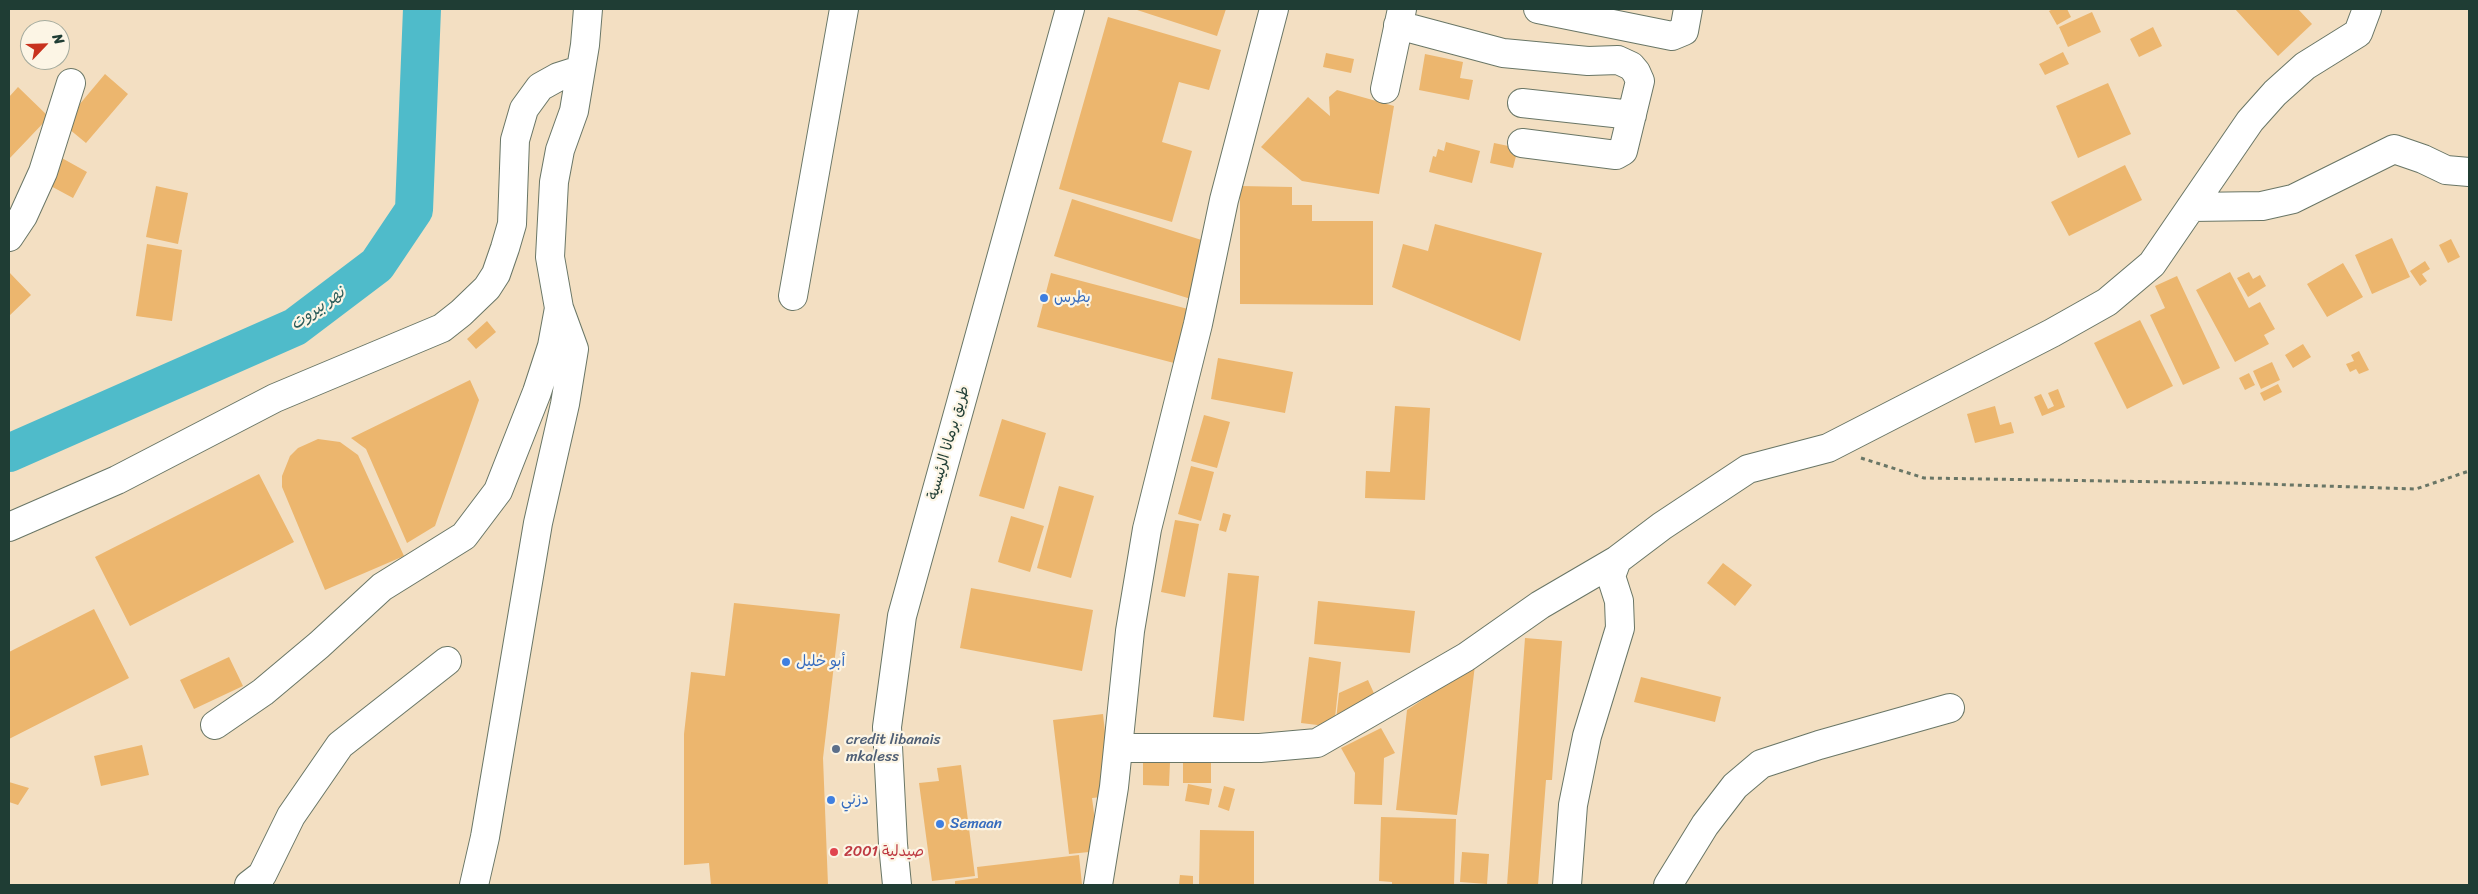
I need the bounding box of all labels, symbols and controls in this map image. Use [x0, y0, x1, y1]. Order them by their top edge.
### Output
north arrow [20, 20, 70, 70]
text: N [45, 30, 72, 49]
water label: نهر بيروت [287, 284, 349, 334]
place label: بطرس [1054, 289, 1091, 307]
marker: بطرس [1038, 292, 1050, 304]
street label: طريق برمانا الرئيسية [924, 384, 974, 502]
place label: أبو خليل [796, 653, 845, 671]
marker: أبو خليل [780, 656, 792, 668]
place label: credit libanais mkaless [846, 731, 941, 766]
marker: credit libanais mkaless [830, 743, 842, 755]
place label: دزني [841, 791, 869, 809]
marker: دزني [825, 794, 837, 806]
place label: Semaan [950, 815, 1002, 833]
marker: Semaan [934, 818, 946, 830]
place label: صيدلية 2001 [844, 843, 924, 861]
marker: صيدلية 2001 [828, 846, 840, 858]

